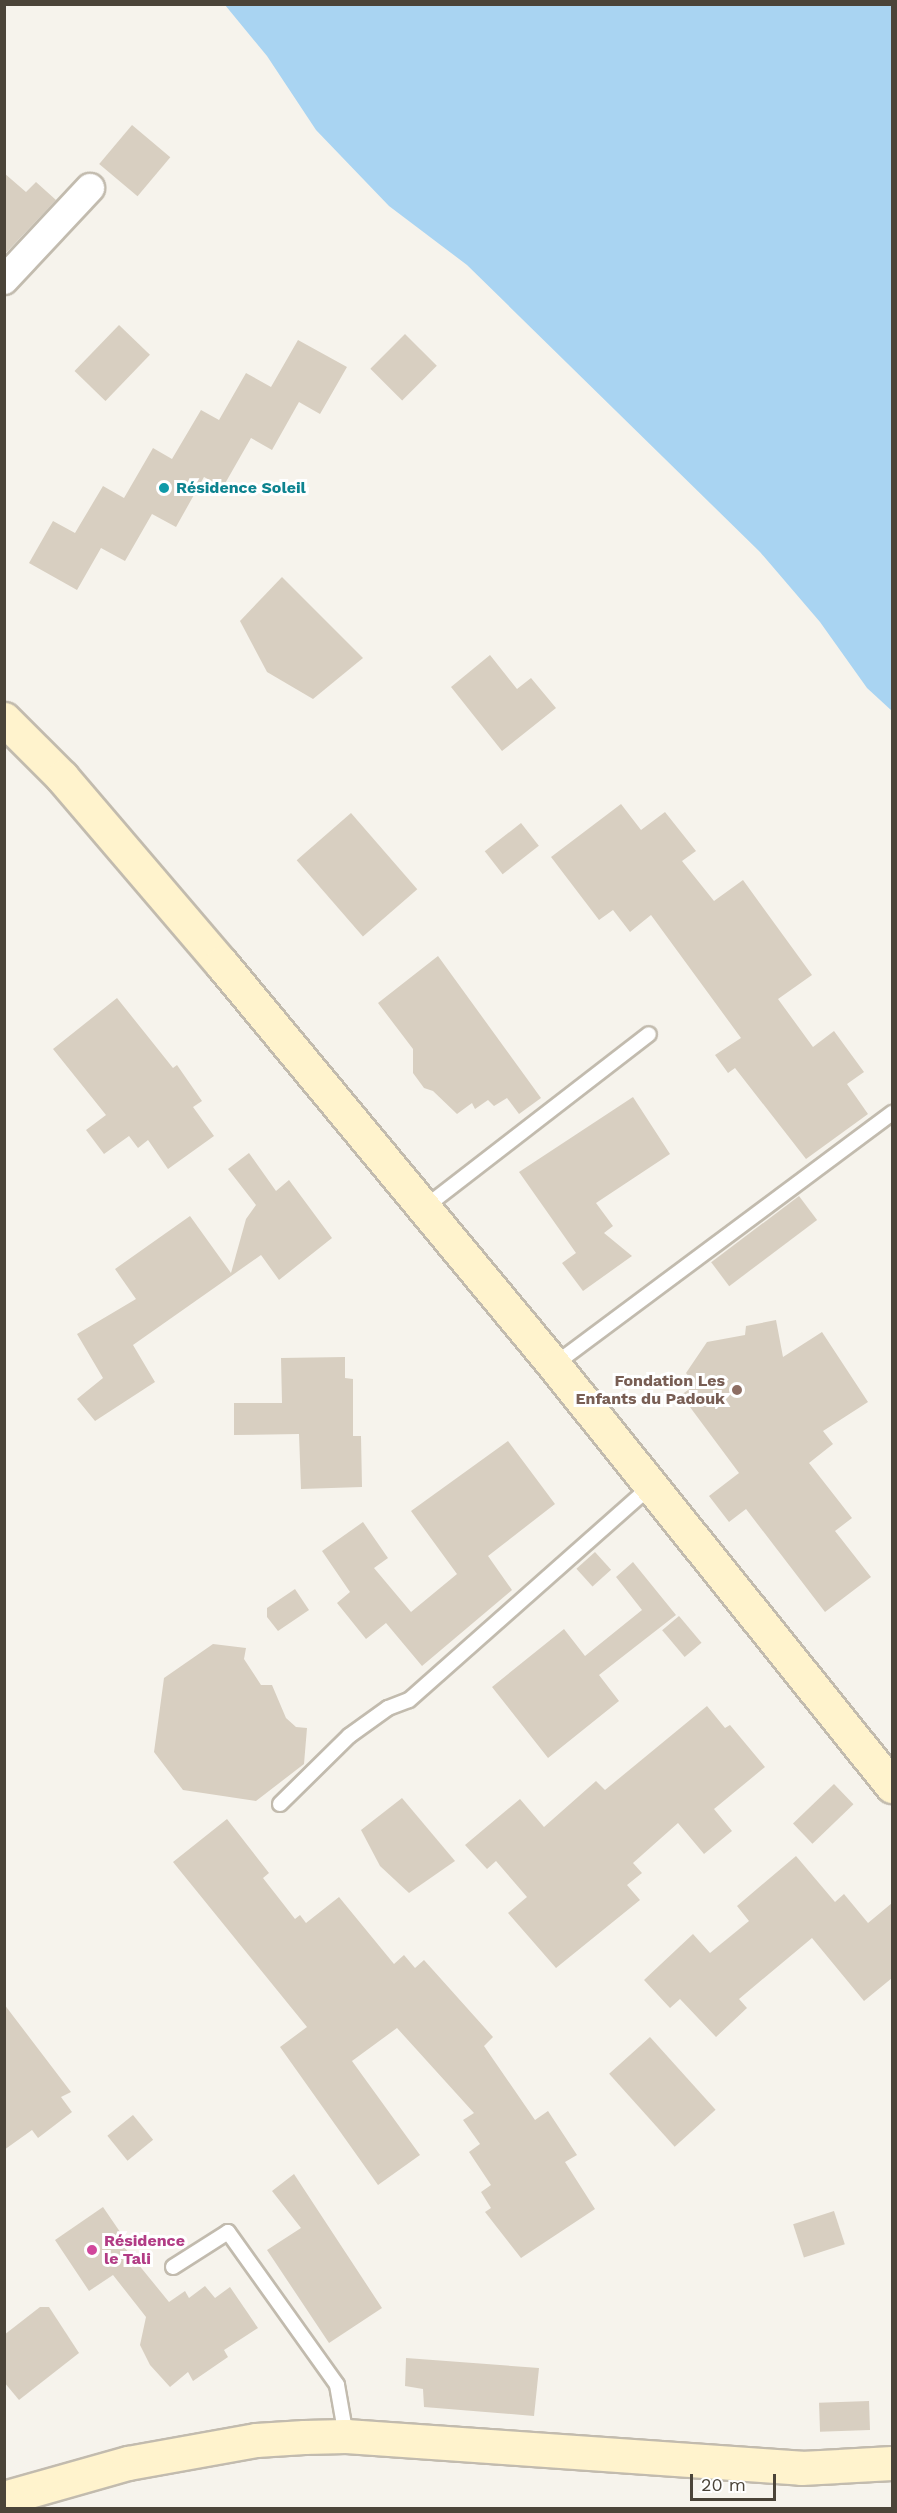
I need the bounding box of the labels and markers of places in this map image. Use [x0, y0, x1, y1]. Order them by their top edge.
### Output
place label: Résidence Soleil [176, 478, 306, 498]
marker: Résidence Soleil [157, 481, 171, 495]
place label: Fondation Les Enfants du Padouk [575, 1371, 725, 1409]
marker: Fondation Les Enfants du Padouk [730, 1383, 744, 1397]
place label: Résidence le Tali [104, 2231, 185, 2269]
marker: Résidence le Tali [85, 2243, 99, 2257]

